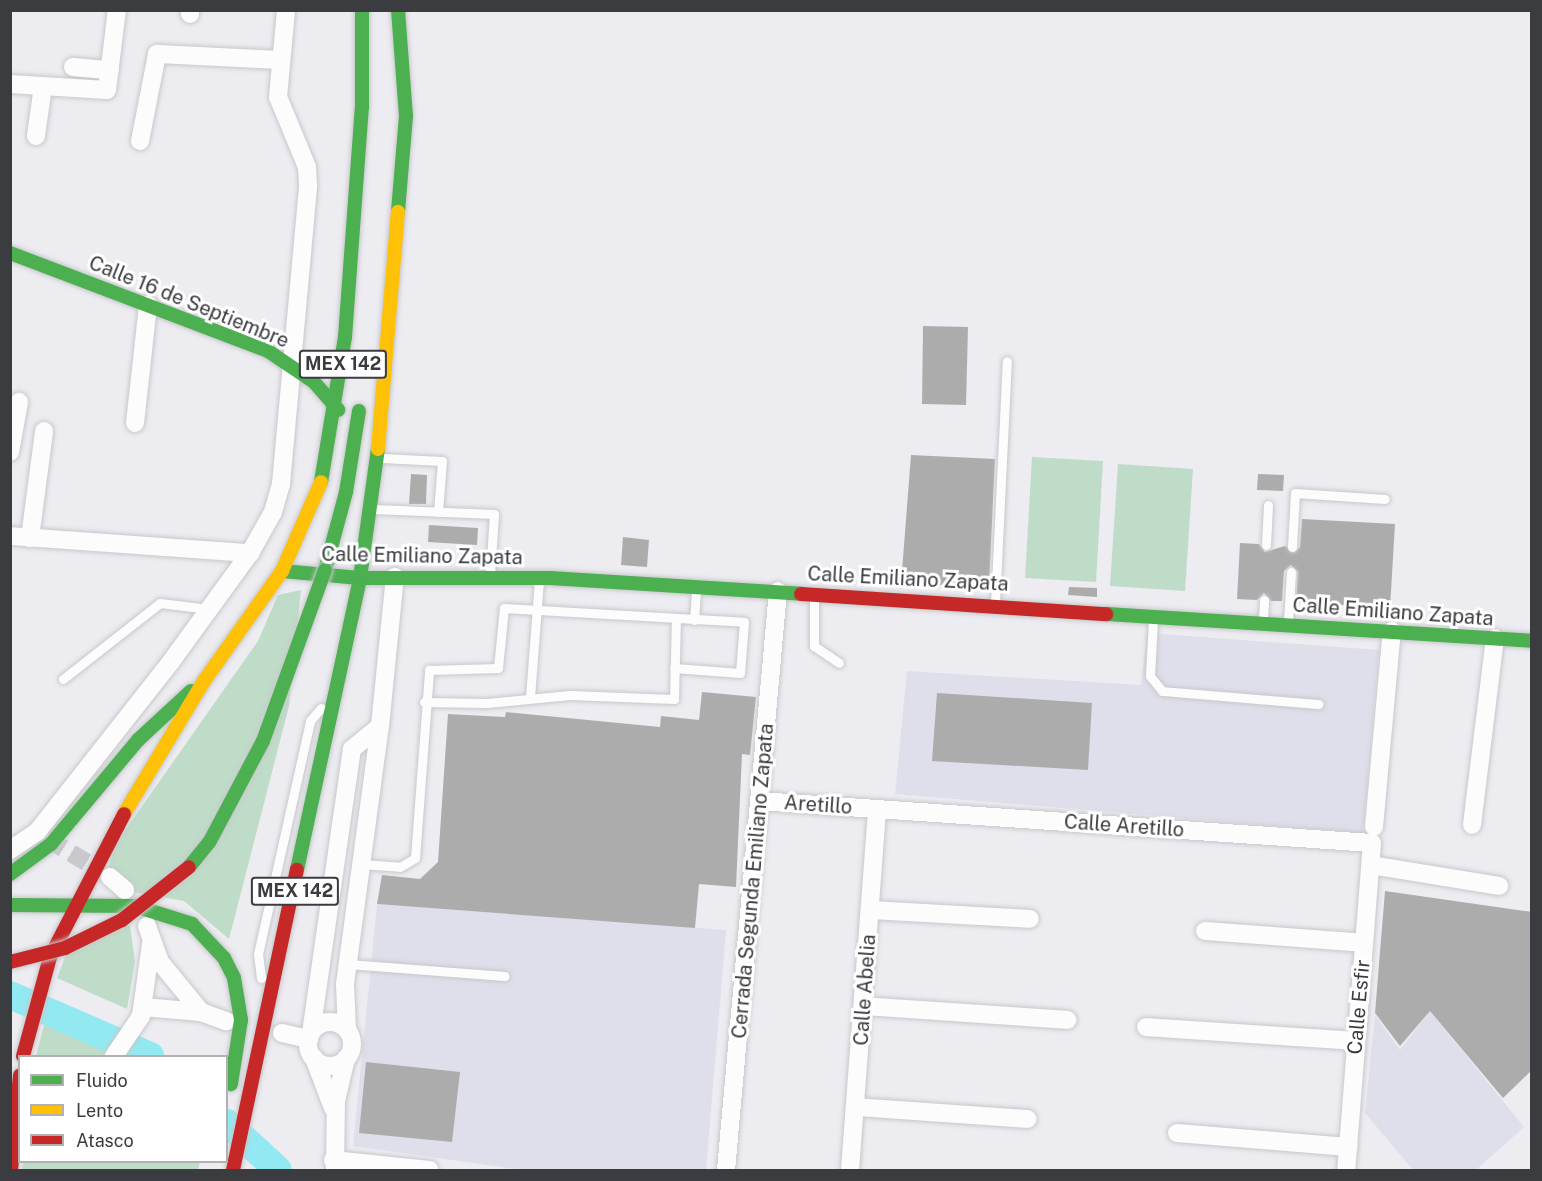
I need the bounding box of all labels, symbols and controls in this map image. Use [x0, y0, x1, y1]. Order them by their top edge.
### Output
street label: Calle 16 de Septiembre [85, 251, 293, 353]
road number: MEX 142 [298, 349, 388, 379]
street label: Calle Emiliano Zapata [321, 542, 523, 570]
street label: Calle Emiliano Zapata [807, 562, 1009, 596]
street label: Calle Emiliano Zapata [1292, 593, 1494, 631]
street label: Cerrada Segunda Emiliano Zapata [727, 722, 779, 1040]
street label: Aretillo [783, 791, 853, 819]
street label: Calle Aretillo [1063, 810, 1185, 842]
road number: MEX 142 [250, 876, 340, 906]
street label: Calle Abelia [849, 933, 881, 1047]
street label: Calle Esfir [1343, 959, 1375, 1055]
legend [18, 1055, 228, 1163]
text: Fluido [76, 1070, 128, 1091]
text: Lento [76, 1100, 123, 1121]
text: Atasco [76, 1130, 134, 1151]

